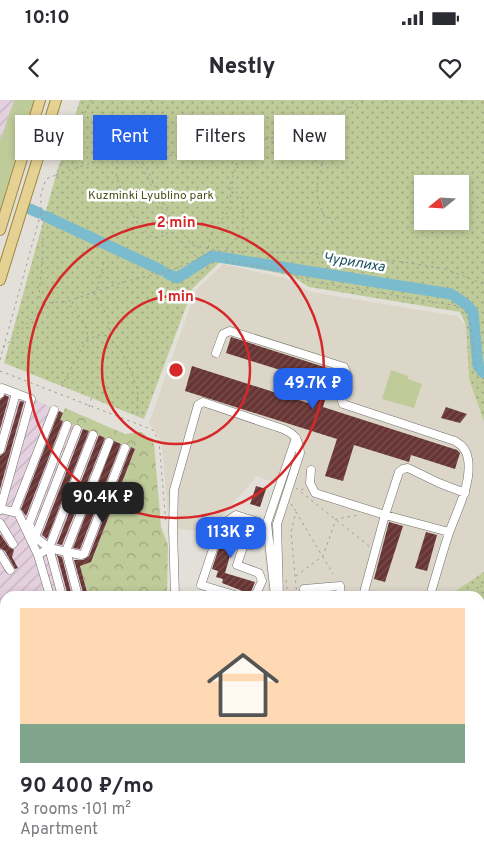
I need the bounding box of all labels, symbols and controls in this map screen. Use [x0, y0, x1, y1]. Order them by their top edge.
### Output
text: 10:10 [25, 6, 70, 30]
icon: back [20, 54, 48, 82]
text: Nestly [209, 54, 275, 81]
icon: heart [436, 54, 464, 82]
chip: Buy [15, 115, 83, 160]
chip: Rent [93, 115, 167, 160]
chip: Filters [177, 115, 264, 160]
chip: New [274, 115, 345, 160]
north arrow [414, 175, 469, 230]
map controls [414, 175, 469, 230]
park label: Kuzminki Lyublino park [88, 188, 214, 204]
text: 2 min [156, 214, 196, 233]
water label: Чурилиха [322, 250, 387, 276]
text: 1 min [158, 288, 194, 307]
centre of rings [167, 361, 185, 379]
pin: 49.7K ₽ [267, 368, 359, 410]
text: 49.7K ₽ [284, 374, 342, 394]
pin: 90.4K ₽ [57, 482, 149, 524]
text: 90.4K ₽ [73, 488, 133, 508]
pin: 113K ₽ [190, 516, 272, 559]
text: 113K ₽ [207, 523, 255, 543]
icon: home [198, 640, 288, 730]
text: 90 400 ₽/mo [20, 773, 154, 800]
text: 3 rooms · 101 m² [20, 800, 131, 820]
text: Apartment [20, 820, 98, 840]

